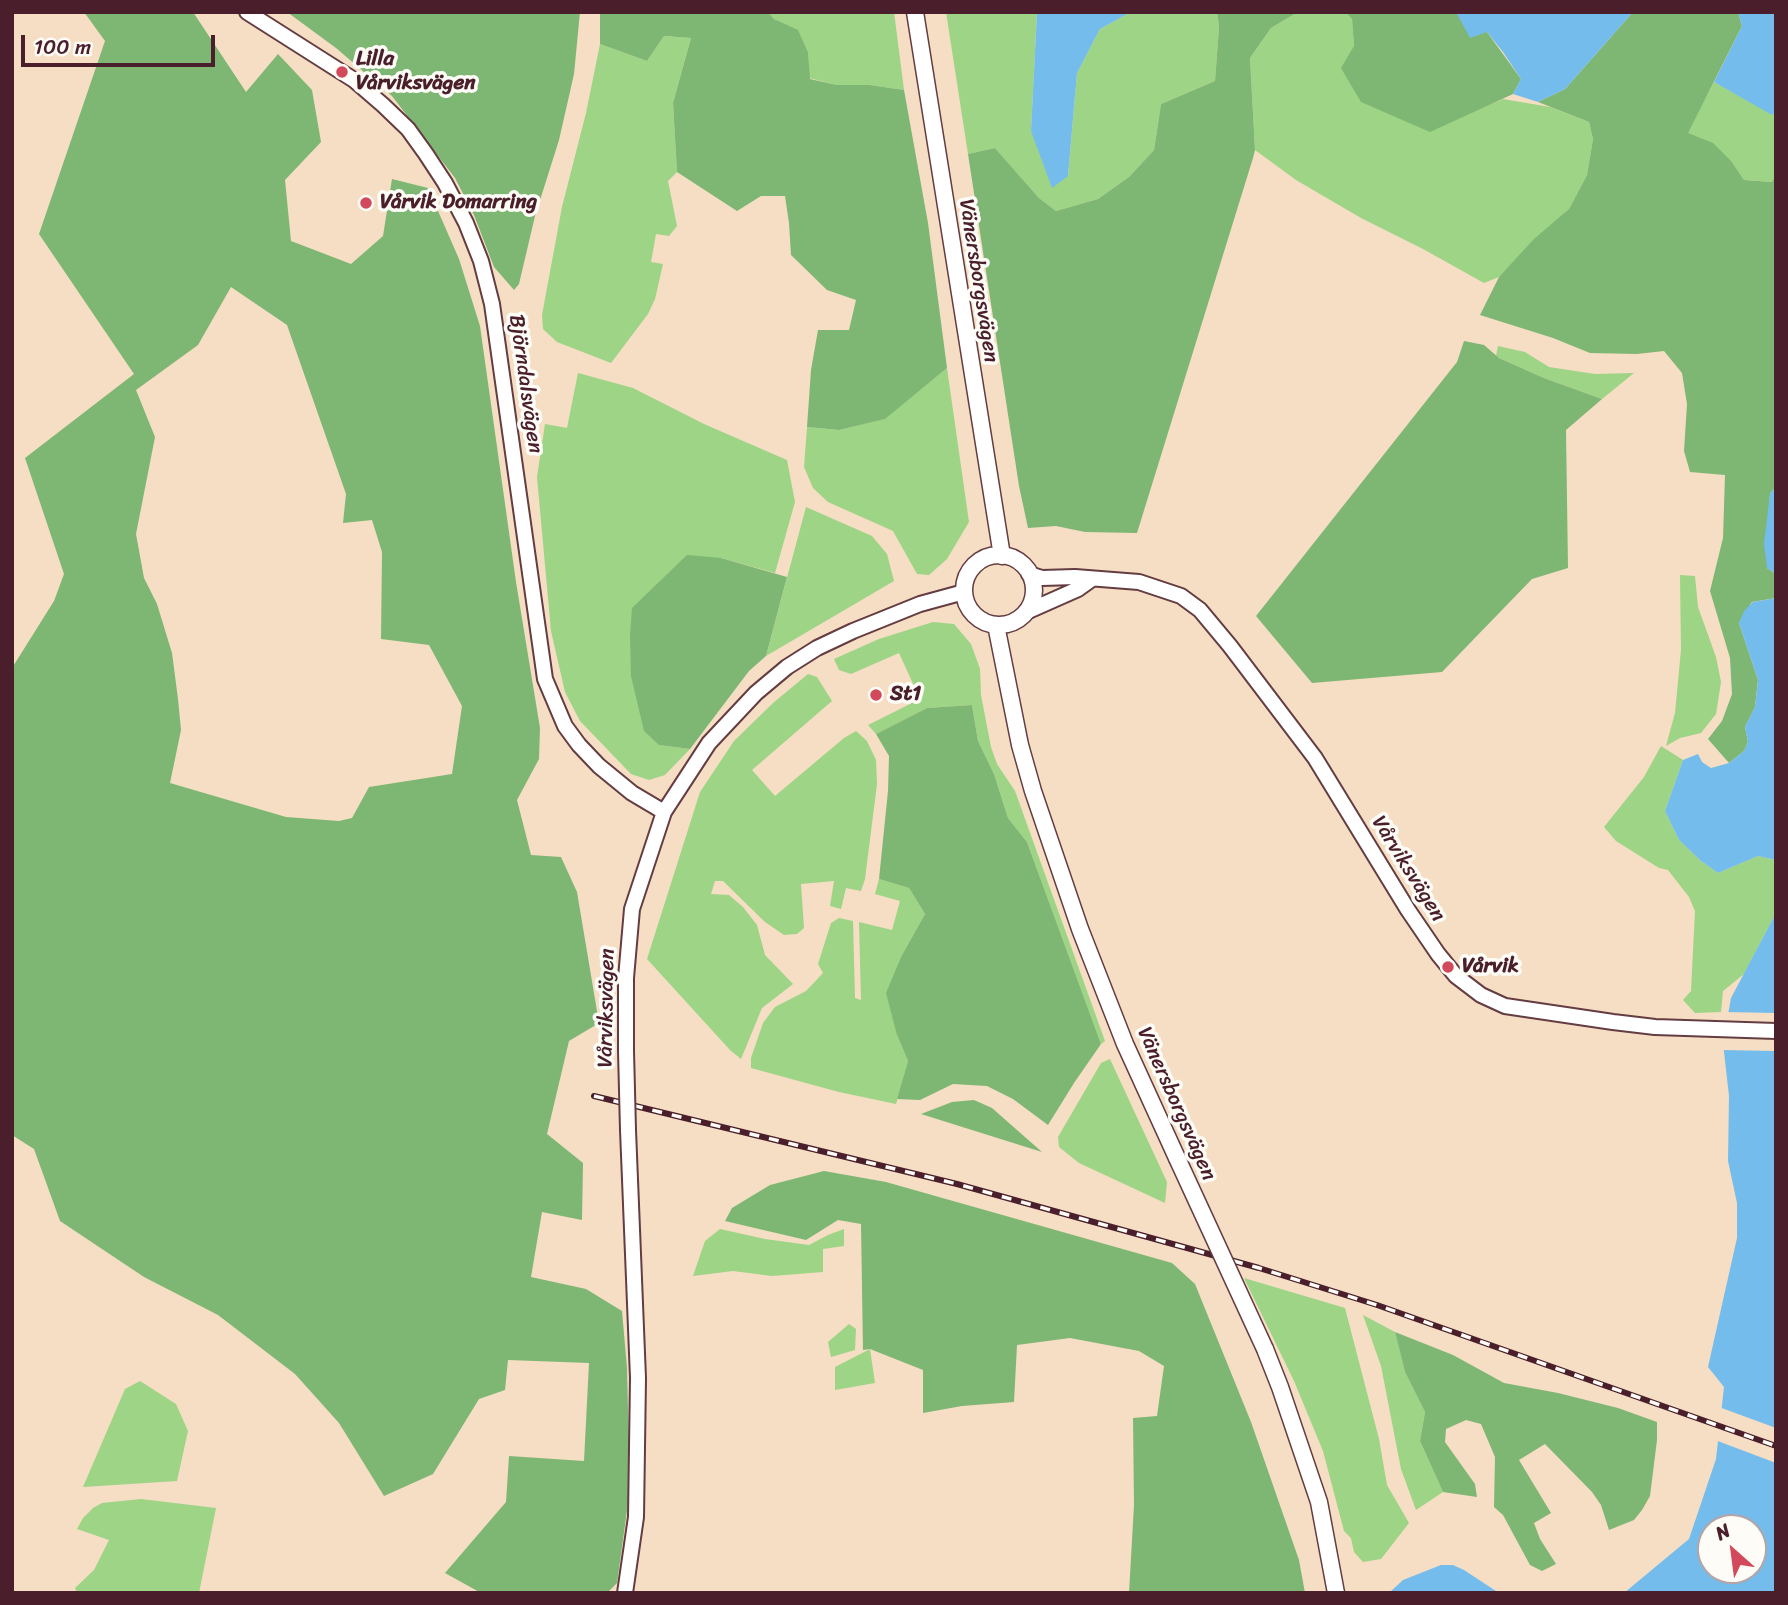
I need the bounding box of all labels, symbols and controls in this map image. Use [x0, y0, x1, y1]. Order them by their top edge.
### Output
scale bar [24, 21, 219, 65]
text: 100 m [34, 28, 91, 66]
place label: Lilla Vårviksvägen [356, 47, 476, 97]
marker: Lilla Vårviksvägen [334, 64, 350, 80]
place label: Vårvik Domarring [380, 190, 537, 216]
marker: Vårvik Domarring [358, 195, 374, 211]
street label: Vänersborgsvägen [953, 198, 1003, 364]
street label: Björndalsvägen [503, 313, 547, 455]
place label: St1 [890, 682, 921, 708]
marker: St1 [868, 687, 884, 703]
street label: Vårviksvägen [1366, 812, 1450, 926]
street label: Vårviksvägen [593, 948, 621, 1068]
place label: Vårvik [1462, 954, 1519, 980]
marker: Vårvik [1440, 959, 1456, 975]
street label: Vänersborgsvägen [1131, 1024, 1221, 1184]
north arrow [1697, 1514, 1767, 1584]
text: N [1709, 1514, 1736, 1549]

